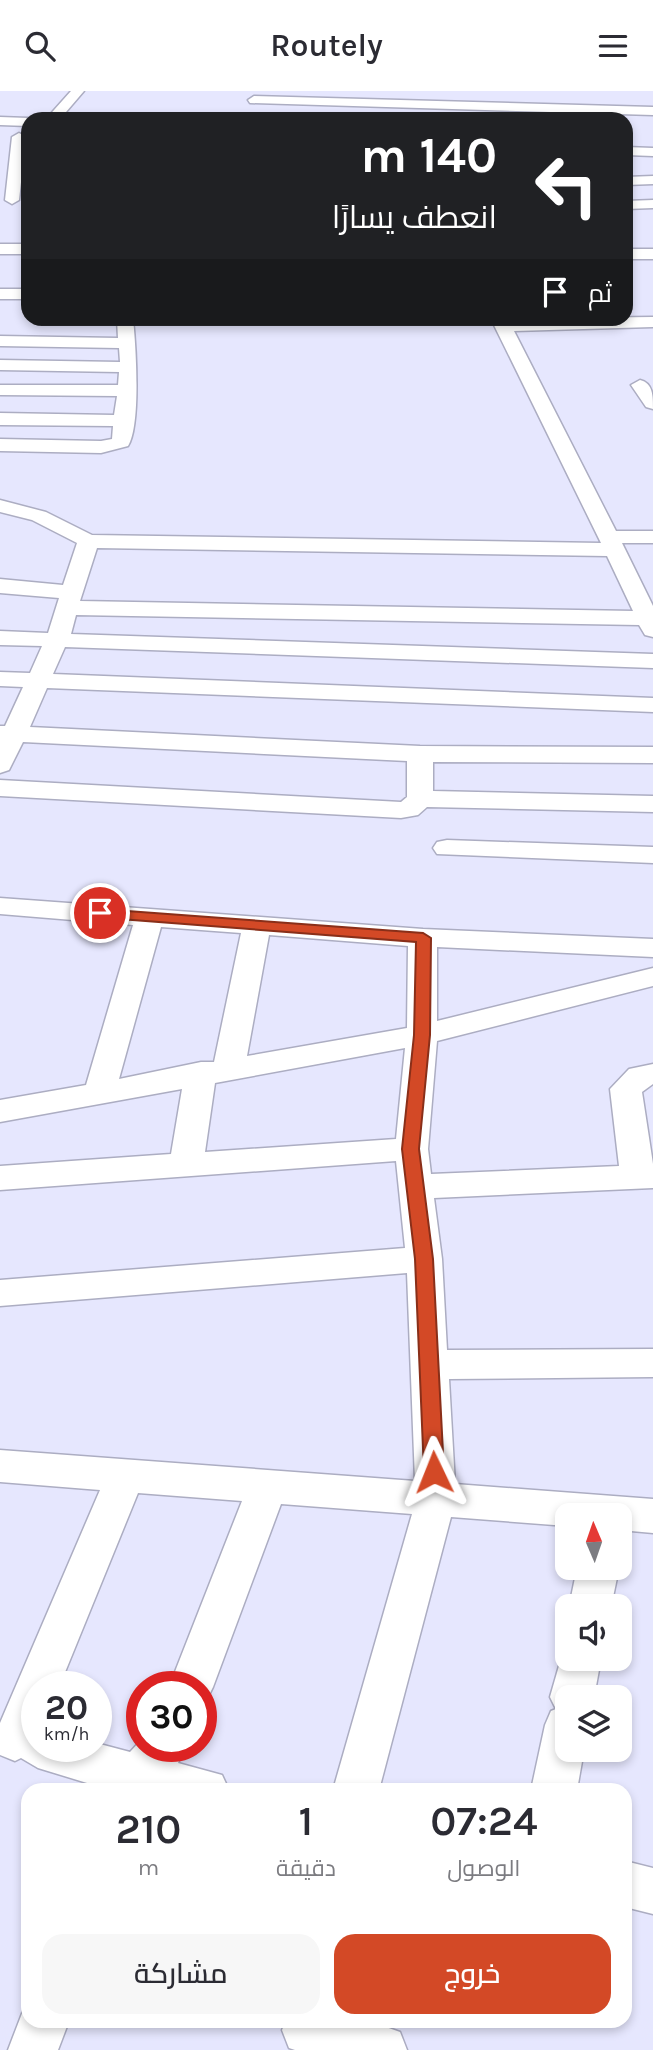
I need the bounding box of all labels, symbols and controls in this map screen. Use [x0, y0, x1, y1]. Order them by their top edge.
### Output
icon: search [21, 27, 59, 65]
text: Routely [270, 27, 383, 64]
icon: menu [594, 27, 632, 65]
text: 140 m [360, 127, 497, 184]
icon: left [521, 140, 612, 231]
text: انعطف يسارًا [332, 199, 497, 236]
icon: arrive [536, 273, 574, 311]
text: ثم [588, 278, 612, 309]
pin [70, 883, 130, 943]
icon: arrive [81, 894, 119, 932]
position arrow [397, 1435, 471, 1509]
north arrow [555, 1503, 632, 1580]
map controls [555, 1503, 632, 1762]
button: sound [555, 1594, 632, 1671]
speed limit sign: 30 [126, 1671, 217, 1762]
button: layers [555, 1685, 632, 1762]
text: 20 [45, 1687, 88, 1728]
text: km/h [44, 1723, 89, 1745]
text: 1 [298, 1796, 313, 1846]
text: 07:24 [430, 1796, 538, 1846]
text: 210 [116, 1804, 181, 1854]
text: m [138, 1854, 159, 1881]
text: دقيقة [276, 1855, 336, 1882]
text: الوصول [447, 1855, 521, 1882]
button: مشاركة [42, 1934, 320, 2014]
button: خروج [334, 1934, 611, 2014]

